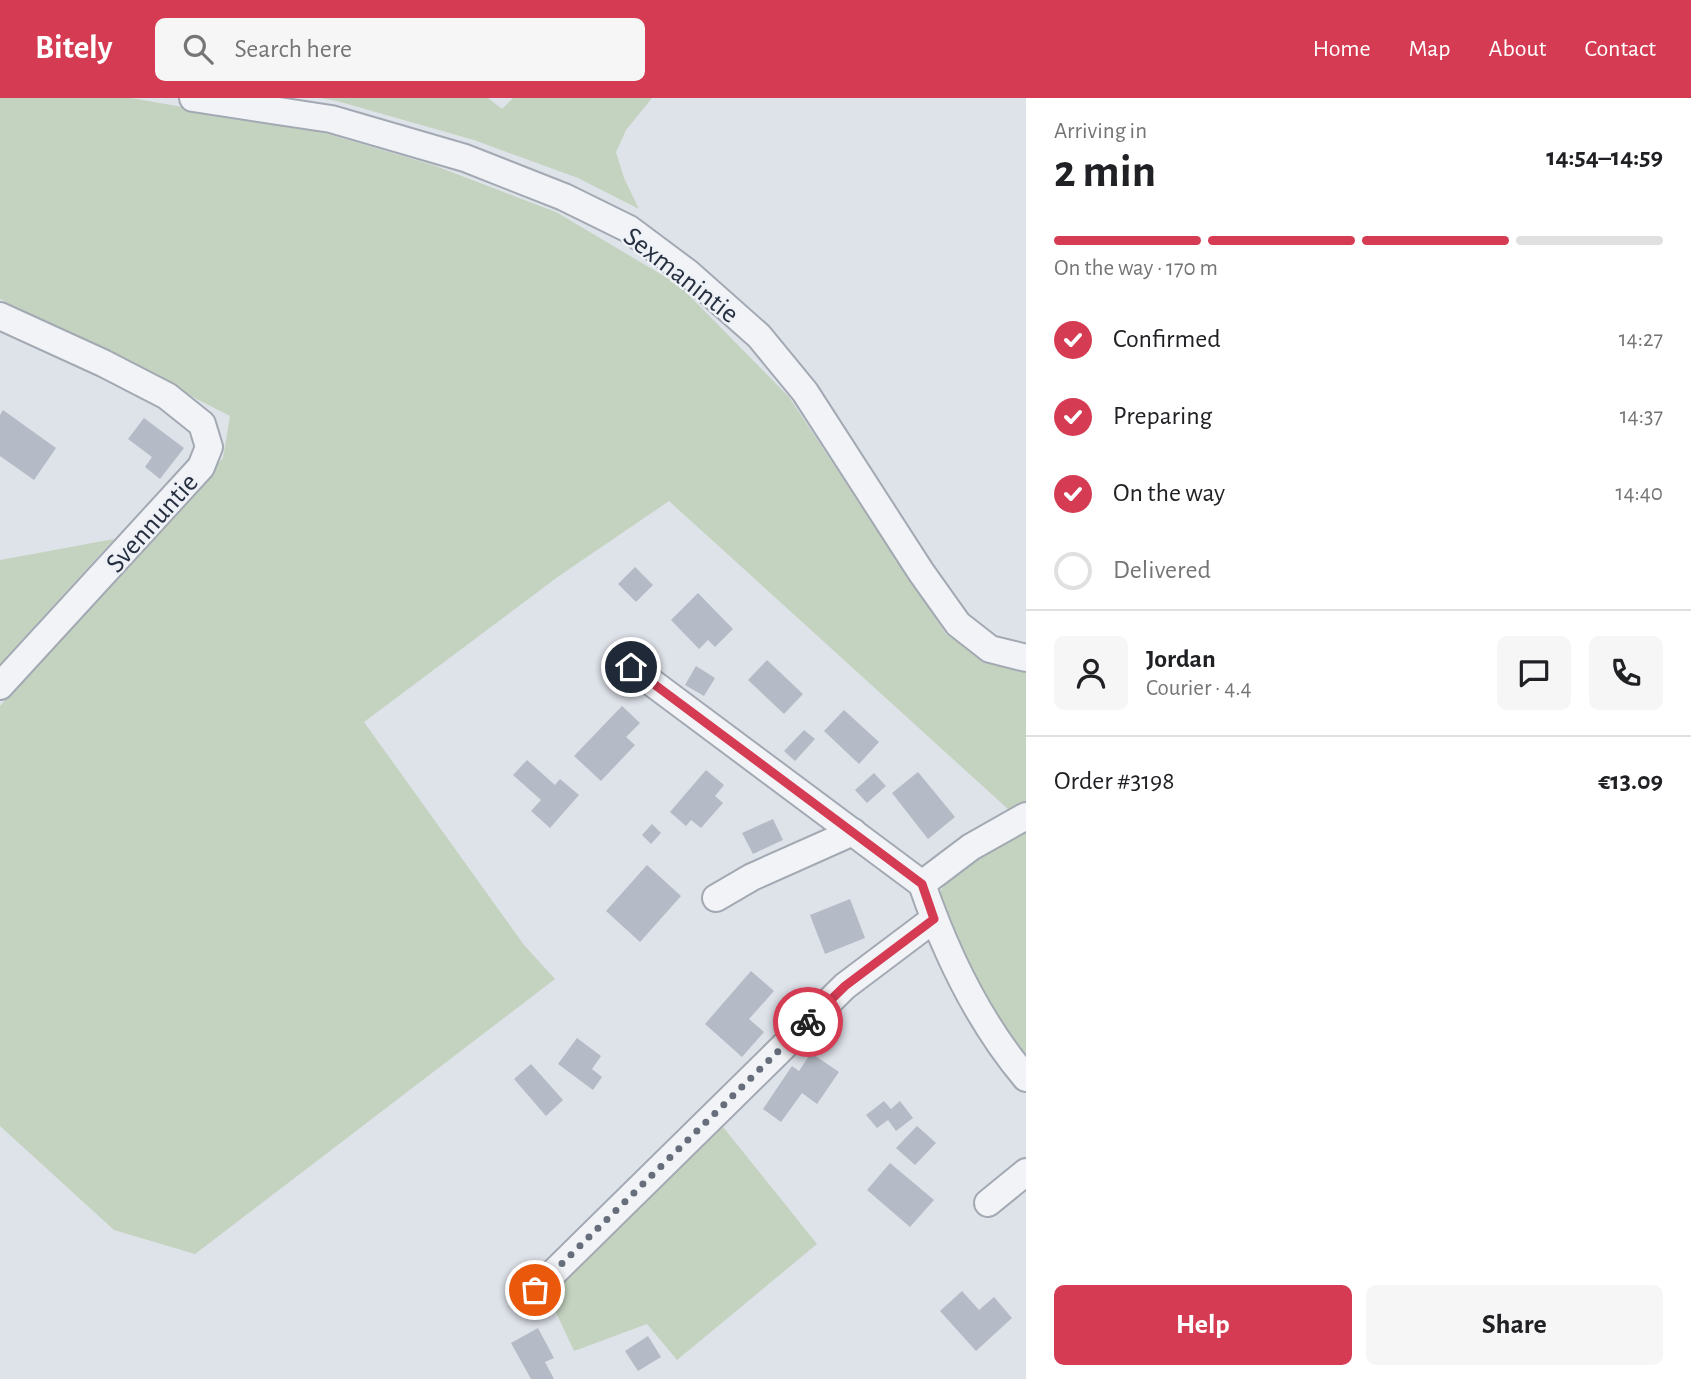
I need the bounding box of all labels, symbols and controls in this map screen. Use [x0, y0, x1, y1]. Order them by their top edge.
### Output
search box [155, 18, 645, 81]
icon: search [179, 30, 217, 68]
text: Bitely [35, 32, 113, 65]
text: Search here [235, 36, 352, 62]
text: Home [1313, 37, 1371, 61]
text: Map [1409, 37, 1451, 61]
text: About [1489, 37, 1546, 61]
text: Contact [1584, 37, 1656, 61]
text: Arriving in [1054, 120, 1147, 143]
text: 14:54–14:59 [1546, 144, 1663, 170]
text: 2 min [1054, 149, 1156, 195]
street label: Sexmanintie [618, 222, 743, 329]
text: On the way · 170 m [1054, 257, 1218, 280]
icon: check [1054, 321, 1092, 359]
text: Confirmed [1113, 326, 1221, 352]
text: 14:27 [1619, 328, 1663, 351]
icon: check [1054, 398, 1092, 436]
text: Preparing [1113, 403, 1212, 429]
text: 14:37 [1620, 405, 1663, 428]
street label: Svennuntie [101, 468, 204, 578]
icon: check [1054, 475, 1092, 513]
text: On the way [1113, 480, 1225, 506]
text: 14:40 [1616, 482, 1663, 505]
text: Delivered [1113, 557, 1211, 583]
button: person [1054, 636, 1128, 710]
button: chat [1497, 636, 1571, 710]
button: phone [1589, 636, 1663, 710]
pin [601, 637, 661, 697]
text: Jordan [1146, 646, 1216, 672]
icon: home [612, 648, 650, 686]
text: Courier · 4.4 [1146, 677, 1252, 700]
text: Order #3198 [1054, 768, 1175, 794]
text: €13.09 [1598, 768, 1663, 794]
courier [773, 987, 843, 1057]
icon: bike [789, 1003, 827, 1041]
pin [505, 1260, 565, 1320]
icon: bag [516, 1271, 554, 1309]
button: Help [1054, 1285, 1352, 1365]
button: Share [1366, 1285, 1663, 1365]

